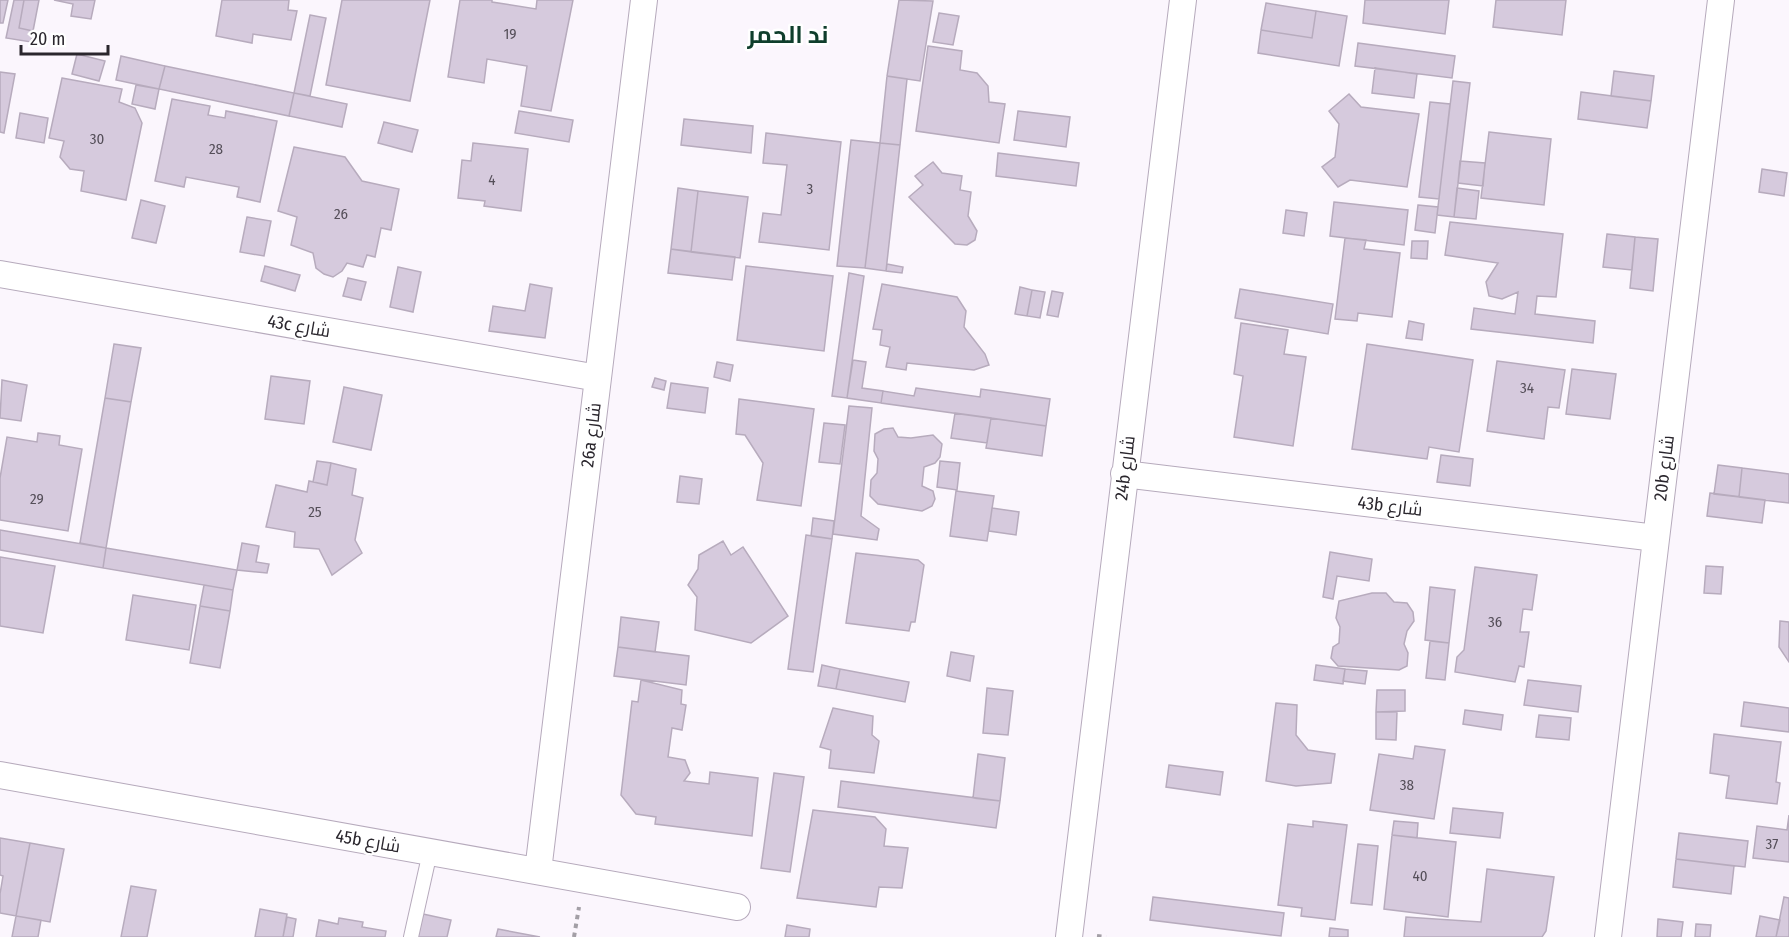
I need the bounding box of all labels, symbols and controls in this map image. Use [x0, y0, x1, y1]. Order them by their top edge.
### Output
scale bar [21, 18, 108, 56]
district label: ند الحمر [746, 21, 829, 49]
house number: 19 [503, 25, 517, 43]
text: 20 m [30, 28, 65, 50]
house number: 30 [90, 130, 104, 148]
house number: 28 [209, 140, 223, 158]
house number: 4 [488, 171, 496, 189]
house number: 3 [807, 180, 814, 198]
house number: 26 [334, 205, 348, 223]
street label: 43c شارع [266, 310, 332, 343]
house number: 34 [1520, 379, 1534, 397]
street label: 26a شارع [576, 402, 607, 469]
street label: 24b شارع [1110, 434, 1141, 502]
street label: 20b شارع [1649, 434, 1680, 502]
house number: 29 [30, 490, 44, 508]
street label: 43b شارع [1356, 491, 1424, 522]
house number: 25 [308, 503, 322, 521]
house number: 36 [1488, 613, 1502, 631]
house number: 38 [1400, 776, 1414, 794]
street label: 45b شارع [334, 824, 402, 859]
house number: 37 [1766, 835, 1778, 853]
house number: 40 [1412, 867, 1428, 885]

